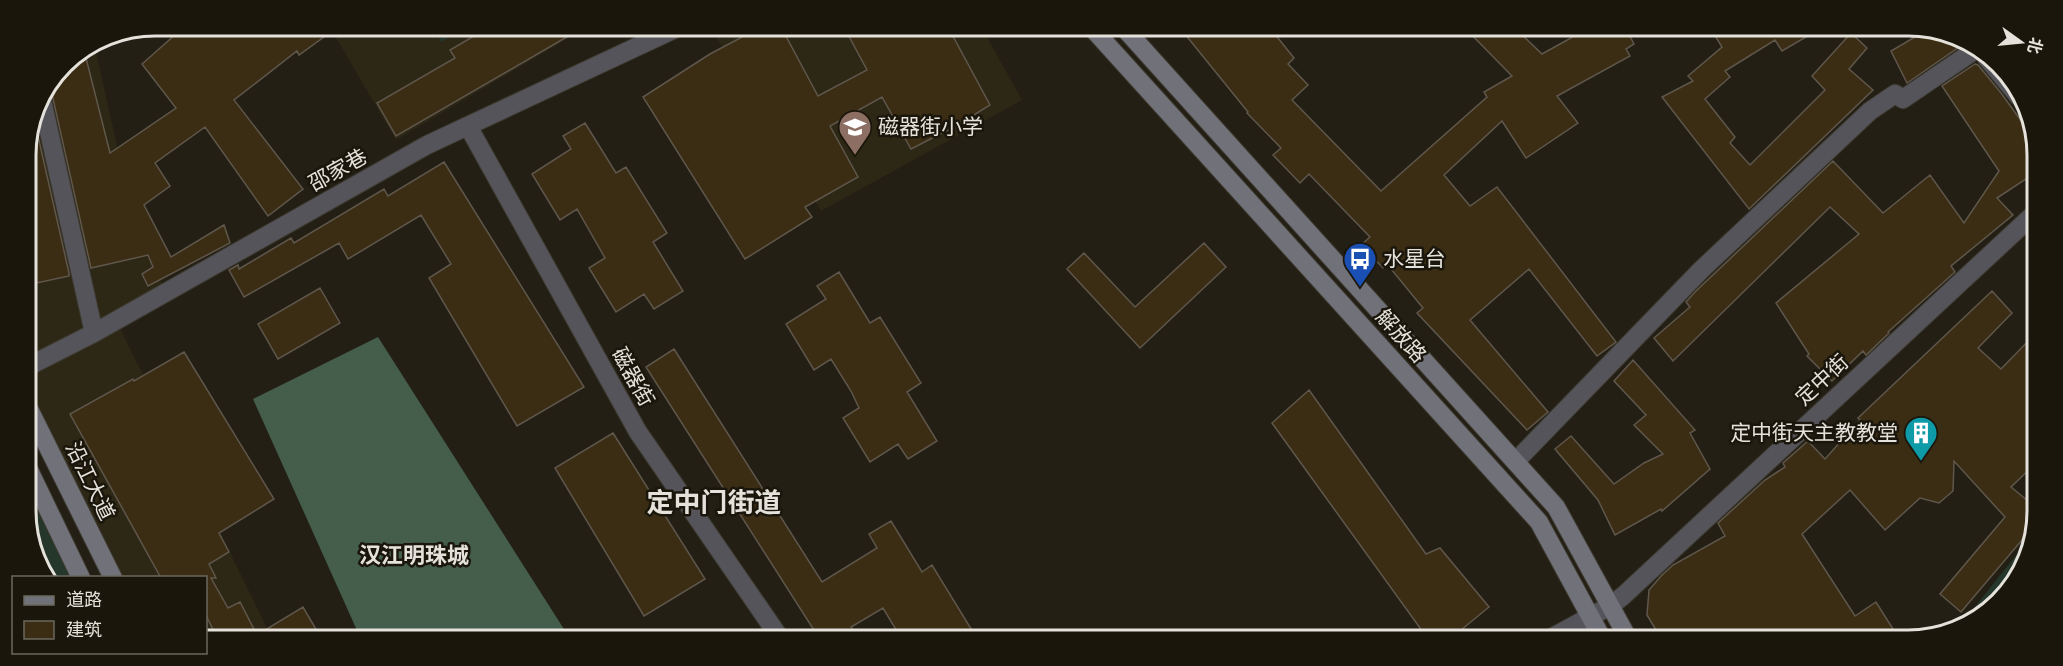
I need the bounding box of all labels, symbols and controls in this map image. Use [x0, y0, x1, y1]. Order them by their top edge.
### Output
north arrow [1991, 12, 2051, 72]
text: 北 [2024, 36, 2046, 56]
school or university icon: 磁器街小学 [837, 109, 873, 156]
place label: 磁器街小学 [878, 115, 983, 139]
street label: 邵家巷 [305, 144, 371, 196]
bus stop icon: 水星台 [1342, 241, 1378, 288]
place label: 水星台 [1383, 247, 1446, 271]
street label: 解放路 [1371, 305, 1431, 367]
street label: 磁器街 [607, 344, 659, 410]
street label: 定中街 [1791, 350, 1853, 410]
building icon: 定中街天主教教堂 [1903, 415, 1939, 462]
place label: 定中街天主教教堂 [1730, 421, 1898, 445]
street label: 沿江大道 [61, 438, 119, 524]
district label: 定中门街道 [647, 487, 782, 519]
district label: 汉江明珠城 [359, 543, 469, 568]
legend [12, 576, 207, 654]
text: 道路 [66, 589, 102, 610]
text: 建筑 [66, 619, 102, 640]

